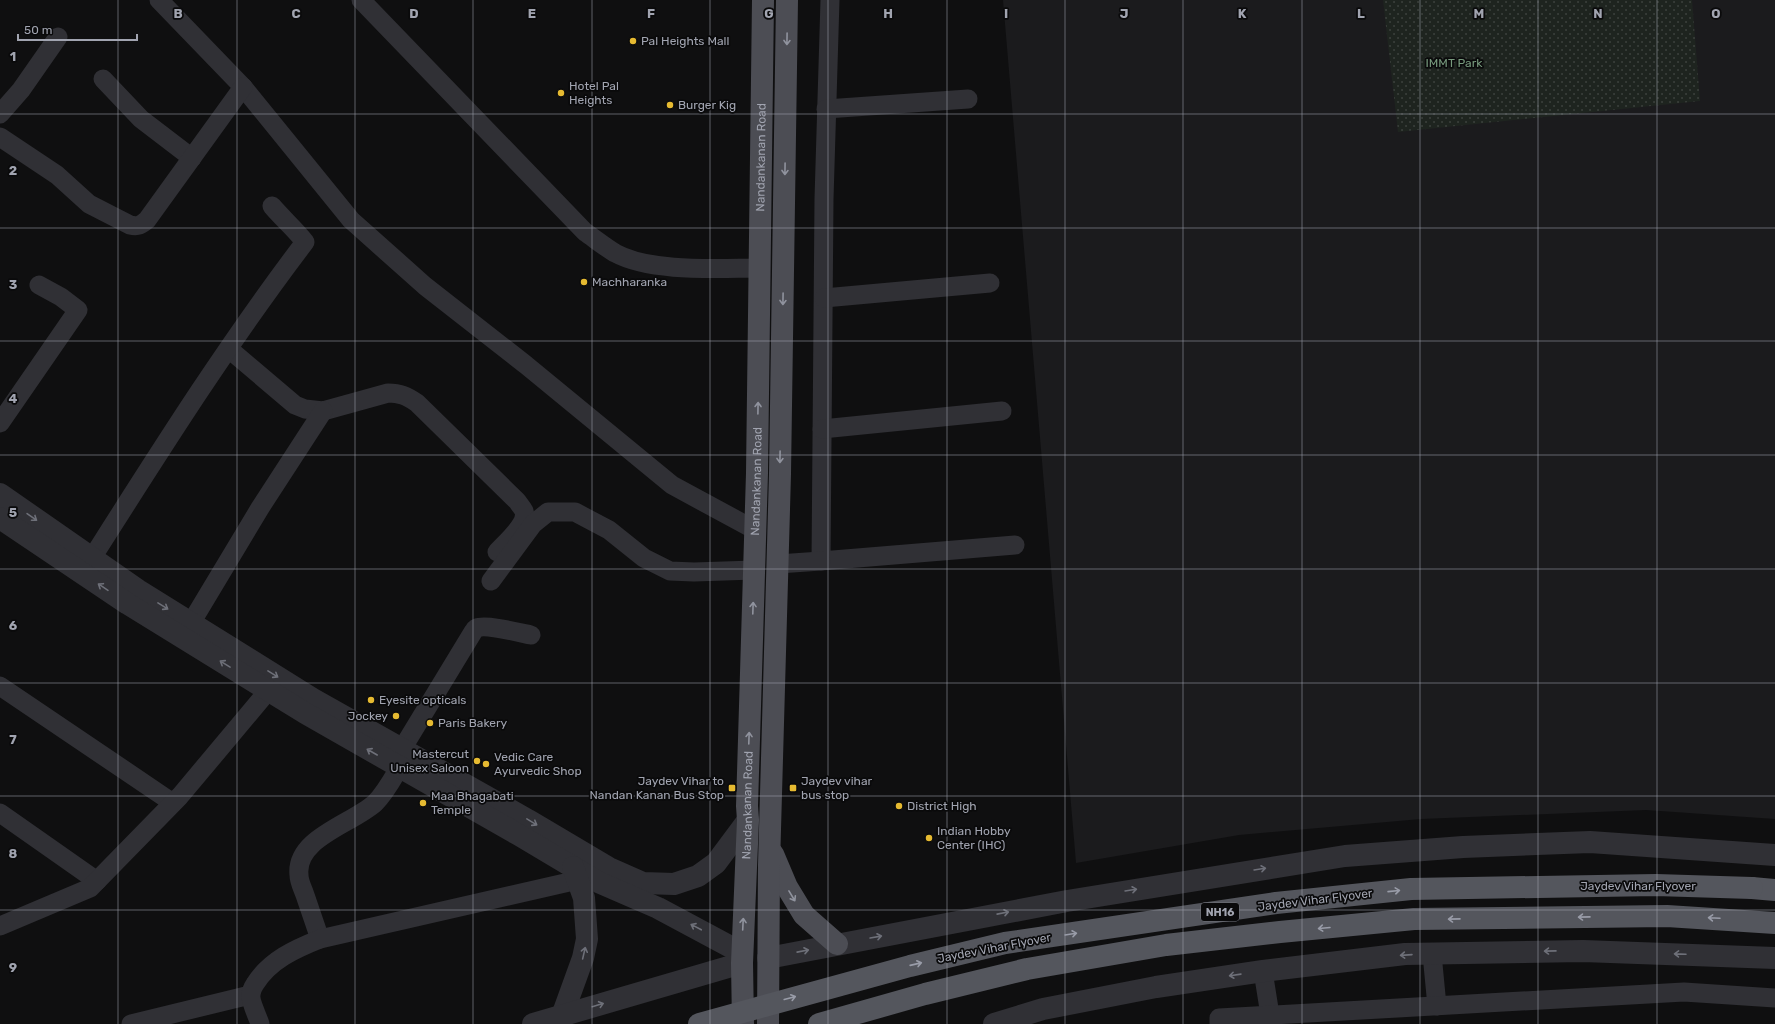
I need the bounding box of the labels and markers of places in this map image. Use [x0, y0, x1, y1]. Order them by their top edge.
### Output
place label: Pal Heights Mall [641, 34, 729, 48]
marker: Pal Heights Mall [628, 36, 638, 46]
place label: Hotel Pal Heights [569, 79, 619, 107]
marker: Hotel Pal Heights [556, 88, 566, 98]
place label: Burger Kig [678, 98, 736, 112]
marker: Burger Kig [665, 100, 675, 110]
place label: Machharanka [592, 275, 667, 289]
marker: Machharanka [579, 277, 589, 287]
place label: Eyesite opticals [379, 693, 466, 707]
marker: Eyesite opticals [366, 695, 376, 705]
place label: Jockey [348, 709, 388, 723]
marker: Jockey [391, 711, 401, 721]
place label: Paris Bakery [438, 716, 508, 730]
marker: Paris Bakery [425, 718, 435, 728]
place label: Mastercut Unisex Saloon [390, 747, 469, 775]
place label: Vedic Care Ayurvedic Shop [494, 750, 582, 778]
marker: Mastercut Unisex Saloon [472, 756, 482, 766]
marker: Vedic Care Ayurvedic Shop [481, 759, 491, 769]
place label: Jaydev Vihar to Nandan Kanan Bus Stop [589, 774, 724, 802]
place label: Jaydev vihar bus stop [801, 774, 873, 802]
marker: Jaydev Vihar to Nandan Kanan Bus Stop [727, 783, 737, 793]
marker: Jaydev vihar bus stop [788, 783, 798, 793]
place label: Maa Bhagabati Temple [431, 789, 514, 817]
marker: Maa Bhagabati Temple [418, 798, 428, 808]
place label: District High [907, 799, 977, 813]
marker: District High [894, 801, 904, 811]
place label: Indian Hobby Center (IHC) [937, 824, 1011, 852]
marker: Indian Hobby Center (IHC) [924, 833, 934, 843]

